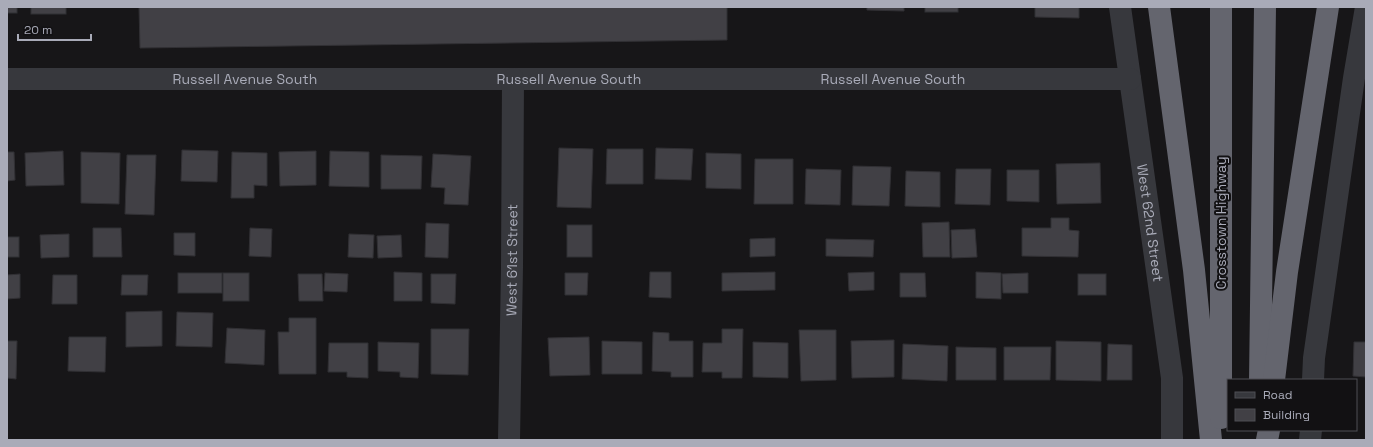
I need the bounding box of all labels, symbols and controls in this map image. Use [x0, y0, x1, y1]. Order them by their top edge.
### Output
scale bar [18, 16, 91, 42]
text: 20 m [24, 22, 52, 38]
street label: Russell Avenue South [173, 70, 317, 88]
street label: Russell Avenue South [497, 70, 641, 88]
street label: Russell Avenue South [821, 70, 965, 88]
street label: Crosstown Highway [1212, 156, 1230, 290]
street label: West 62nd Street [1133, 163, 1167, 283]
street label: West 61st Street [502, 204, 521, 316]
legend [1227, 379, 1357, 431]
text: Road [1263, 387, 1292, 403]
text: Building [1263, 407, 1310, 423]

